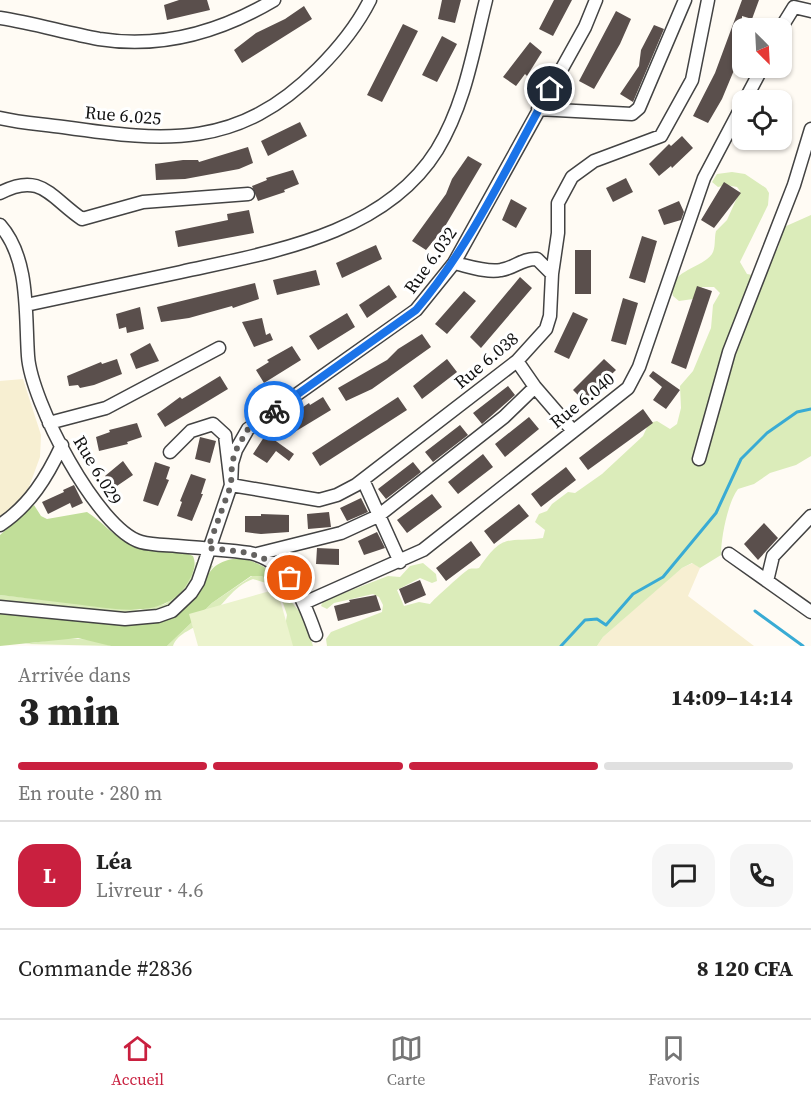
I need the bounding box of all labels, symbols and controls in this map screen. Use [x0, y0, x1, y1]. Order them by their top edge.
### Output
north arrow [732, 18, 792, 78]
map controls [732, 18, 792, 150]
pin [524, 63, 575, 114]
icon: home [533, 72, 566, 105]
button: locate [732, 90, 792, 150]
street label: Rue 6.025 [84, 99, 162, 131]
street label: Rue 6.032 [398, 221, 462, 299]
street label: Rue 6.038 [449, 326, 523, 394]
street label: Rue 6.040 [544, 366, 620, 434]
courier [244, 381, 304, 441]
icon: bike [258, 395, 291, 428]
street label: Rue 6.029 [68, 431, 128, 509]
pin [264, 552, 315, 603]
icon: bag [273, 561, 306, 594]
text: Arrivée dans [18, 661, 131, 689]
text: 14:09–14:14 [671, 682, 793, 712]
text: 3 min [18, 685, 120, 738]
text: En route · 280 m [18, 779, 162, 807]
button: chat [652, 844, 715, 907]
button: phone [730, 844, 793, 907]
text: Léa [96, 846, 132, 876]
text: L [43, 860, 56, 890]
text: Livreur · 4.6 [96, 876, 204, 904]
text: Commande #2836 [18, 953, 192, 983]
text: 8 120 CFA [697, 953, 793, 983]
tab: Accueil [111, 1032, 164, 1090]
tab: Carte [387, 1032, 425, 1090]
tab: Favoris [648, 1032, 700, 1090]

